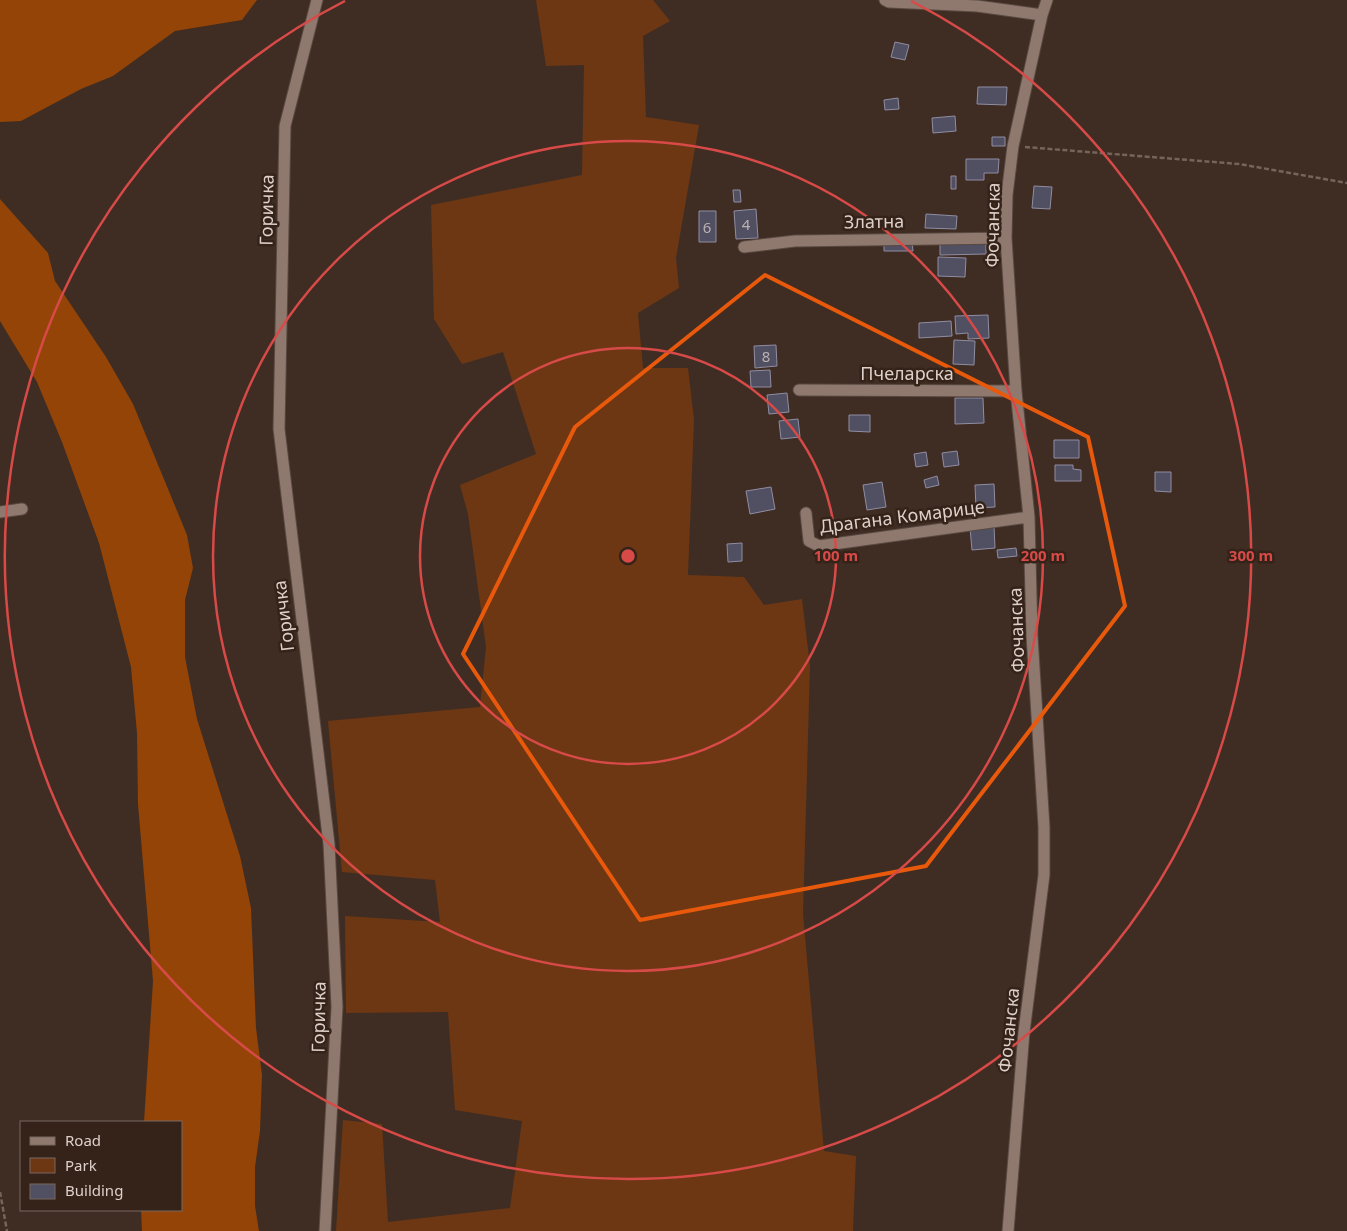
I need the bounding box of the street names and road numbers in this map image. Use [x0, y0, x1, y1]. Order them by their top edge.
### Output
street label: Горичка [253, 174, 279, 246]
street label: Фочанска [979, 182, 1005, 268]
street label: Златна [844, 208, 904, 234]
street label: Пчеларска [860, 361, 954, 385]
street label: Драгана Комарице [818, 494, 986, 538]
street label: Горичка [267, 579, 299, 653]
street label: Фочанска [1003, 587, 1029, 673]
street label: Горичка [305, 981, 331, 1053]
street label: Фочанска [992, 986, 1024, 1074]

